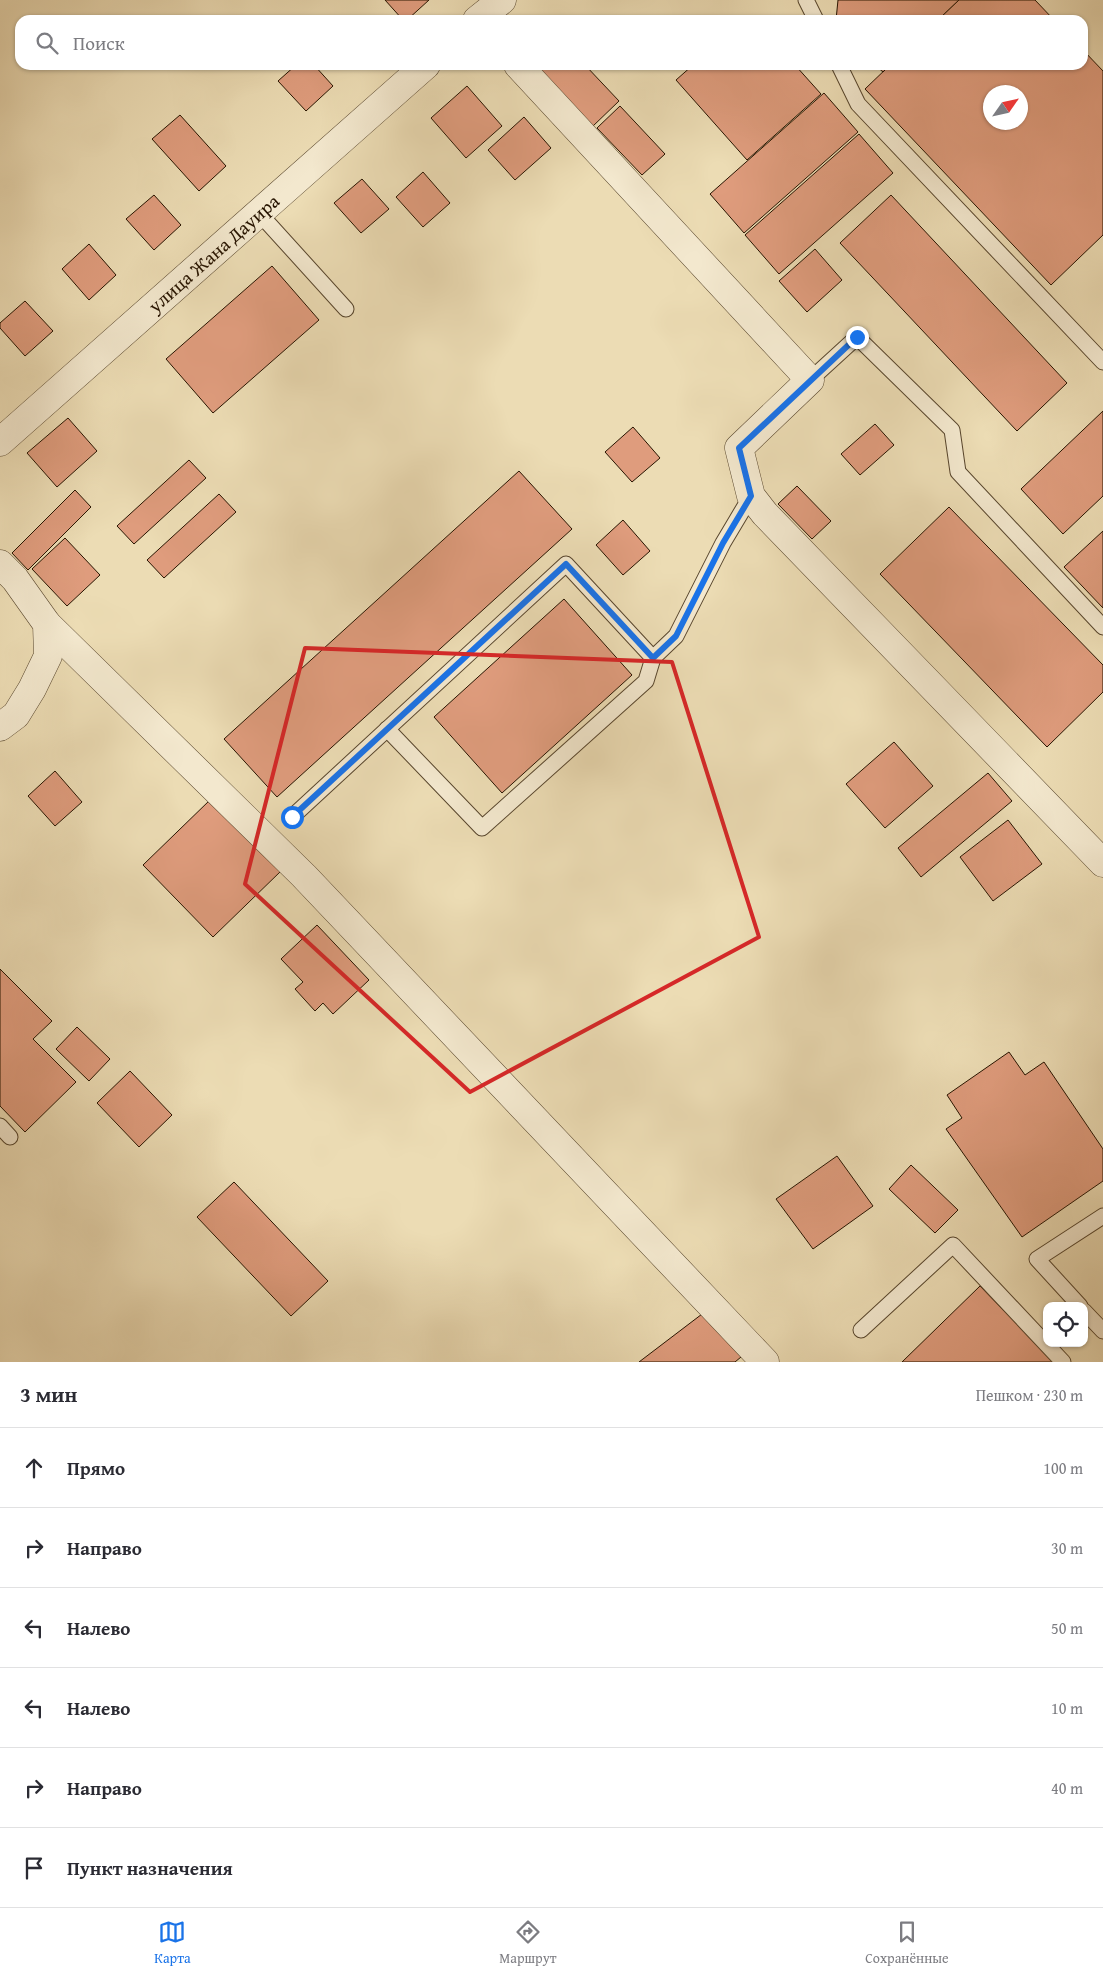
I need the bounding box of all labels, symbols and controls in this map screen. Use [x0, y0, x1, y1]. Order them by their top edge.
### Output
search box [15, 15, 1088, 70]
icon: search [33, 29, 61, 57]
text: Поиск [73, 29, 125, 57]
north arrow [983, 85, 1028, 130]
street label: улица Жана Дауира [141, 187, 285, 320]
route end [846, 326, 869, 349]
route start [281, 806, 304, 829]
map controls [1043, 1302, 1088, 1347]
button: locate [1043, 1302, 1088, 1347]
text: 3 мин [20, 1379, 77, 1410]
text: Пешком · 230 m [976, 1383, 1083, 1407]
icon: ahead [20, 1454, 48, 1482]
text: Прямо [67, 1454, 125, 1482]
text: 100 m [1043, 1456, 1083, 1480]
icon: right [20, 1534, 48, 1562]
text: Направо [67, 1534, 142, 1562]
text: 30 m [1051, 1536, 1083, 1560]
icon: left [20, 1614, 48, 1642]
text: Налево [67, 1614, 130, 1642]
text: 50 m [1051, 1616, 1083, 1640]
icon: left [20, 1694, 48, 1722]
text: Налево [67, 1694, 130, 1722]
text: 10 m [1051, 1696, 1083, 1720]
icon: right [20, 1774, 48, 1802]
text: Направо [67, 1774, 142, 1802]
text: 40 m [1051, 1776, 1083, 1800]
icon: arrive [20, 1854, 48, 1882]
text: Пункт назначения [67, 1854, 233, 1882]
tab: Карта [154, 1918, 191, 1968]
tab: Маршрут [499, 1918, 557, 1968]
tab: Сохранённые [865, 1918, 949, 1968]

